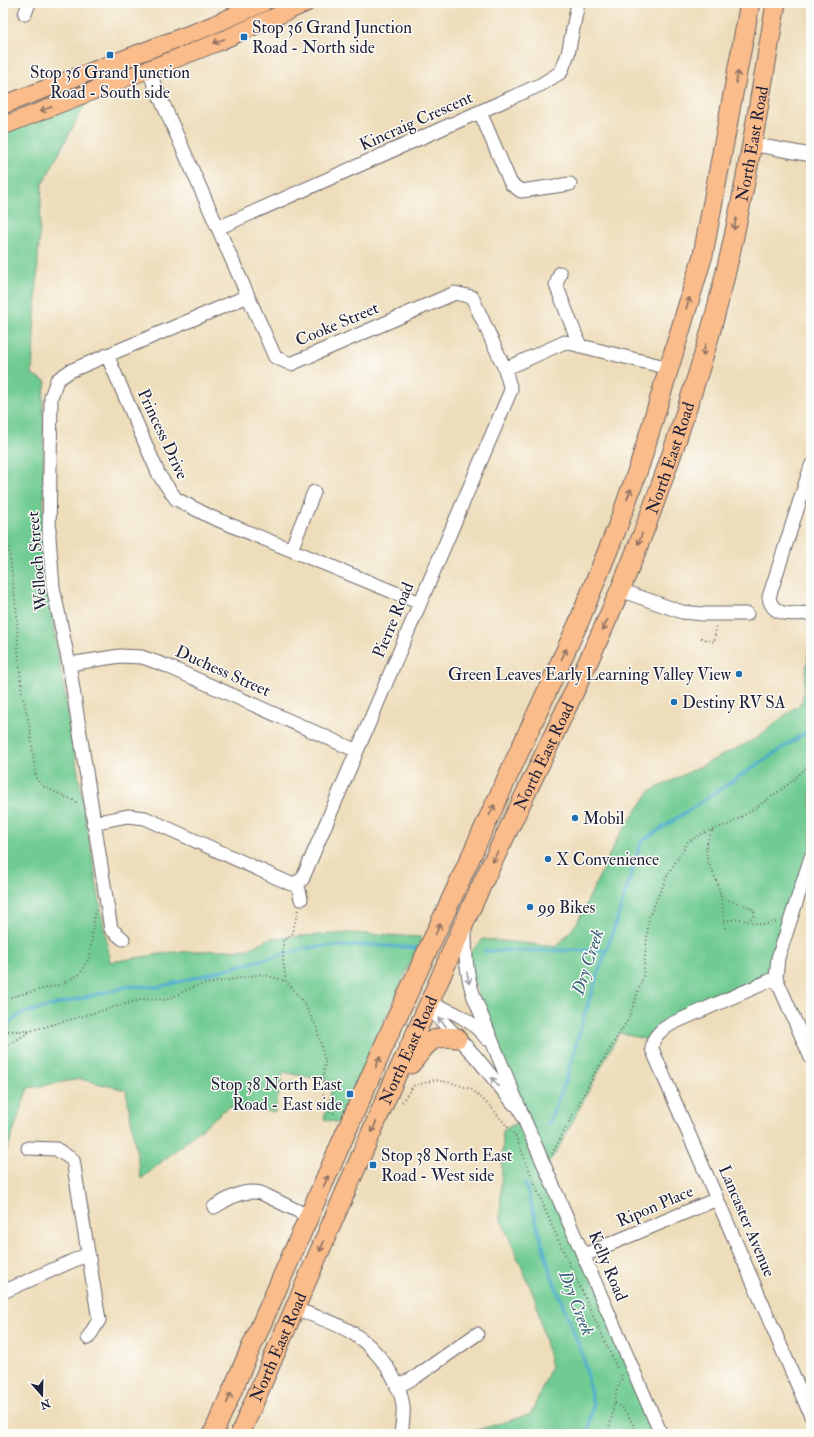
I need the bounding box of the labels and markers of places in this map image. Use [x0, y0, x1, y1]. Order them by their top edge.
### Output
place label: Stop 36 Grand Junction Road - North side [252, 17, 412, 58]
marker: Stop 36 Grand Junction Road - North side [239, 32, 249, 42]
marker: Stop 36 Grand Junction Road - South side [105, 50, 115, 60]
place label: Stop 36 Grand Junction Road - South side [30, 62, 190, 103]
place label: Green Leaves Early Learning Valley View [448, 664, 732, 686]
marker: Green Leaves Early Learning Valley View [734, 669, 744, 679]
place label: Destiny RV SA [682, 692, 786, 714]
marker: Destiny RV SA [669, 697, 679, 707]
place label: Mobil [583, 808, 625, 829]
marker: Mobil [570, 813, 580, 823]
place label: X Convenience [556, 849, 659, 870]
marker: X Convenience [543, 854, 553, 864]
place label: 99 Bikes [536, 897, 596, 918]
marker: 99 Bikes [525, 902, 535, 912]
place label: Stop 38 North East Road - East side [211, 1074, 342, 1115]
marker: Stop 38 North East Road - East side [345, 1089, 355, 1099]
place label: Stop 38 North East Road - West side [381, 1145, 513, 1186]
marker: Stop 38 North East Road - West side [368, 1160, 378, 1170]

